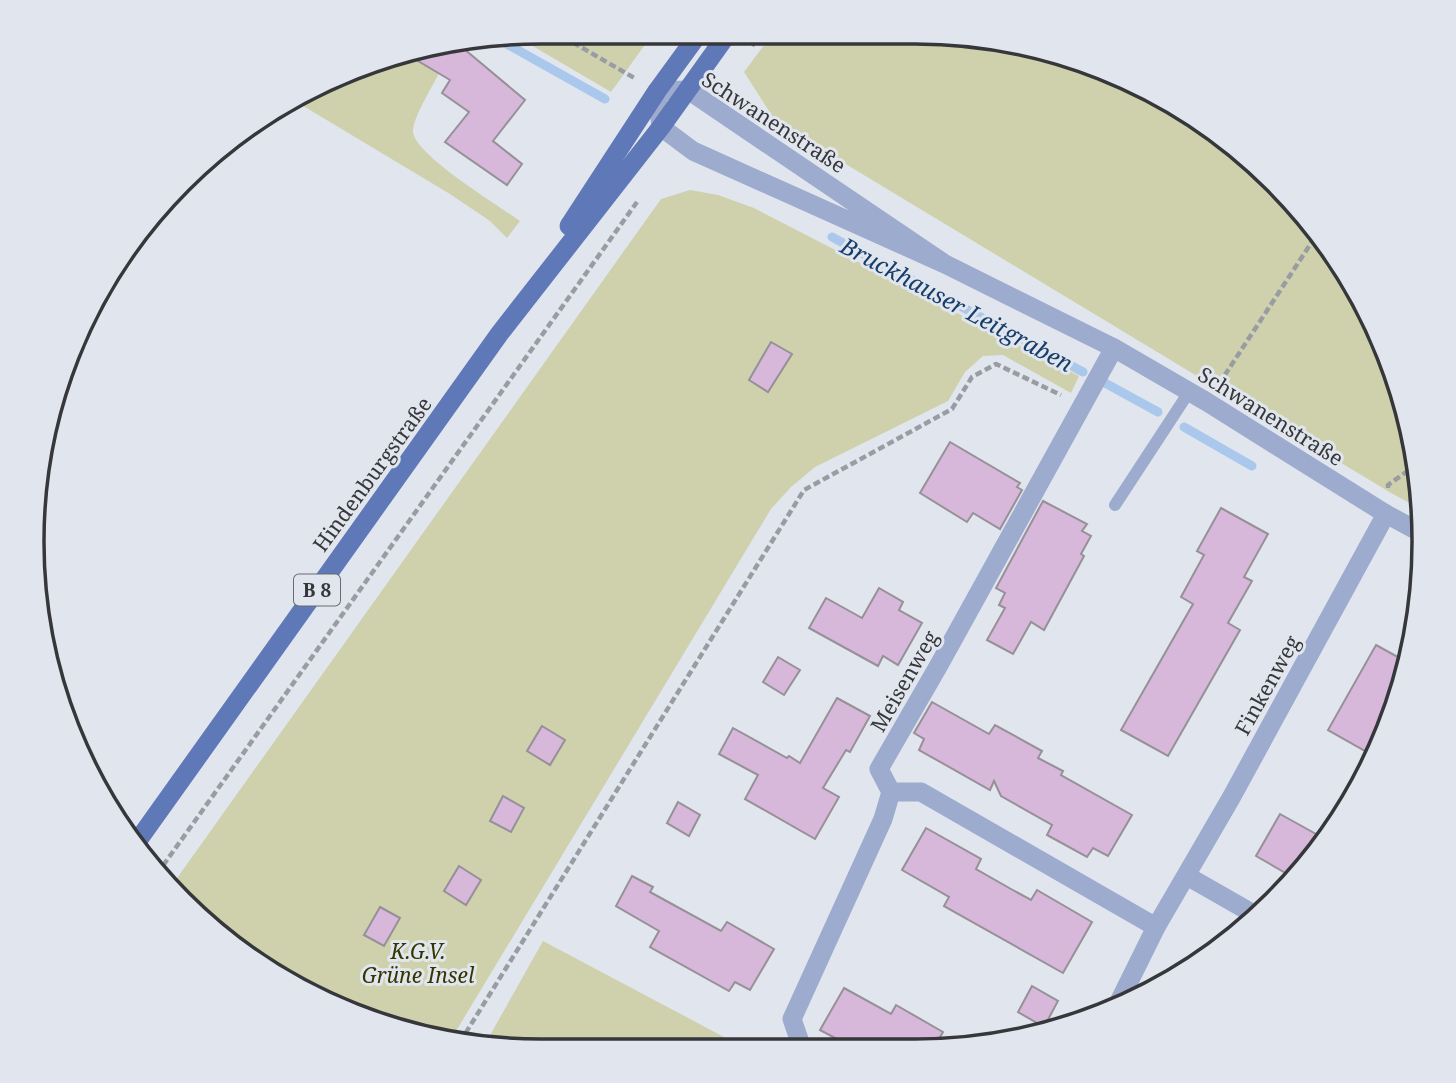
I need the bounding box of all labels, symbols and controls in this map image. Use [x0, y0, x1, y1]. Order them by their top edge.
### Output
street label: Schwanenstraße [697, 65, 851, 179]
water label: Bruckhauser Leitgraben [834, 229, 1079, 379]
street label: Schwanenstraße [1193, 360, 1349, 472]
street label: Hindenburgstraße [306, 391, 438, 557]
road number: B 8 [294, 575, 340, 606]
street label: Meisenweg [864, 625, 945, 737]
street label: Finkenweg [1228, 630, 1306, 740]
park label: K.G.V. Grüne Insel [362, 937, 475, 989]

